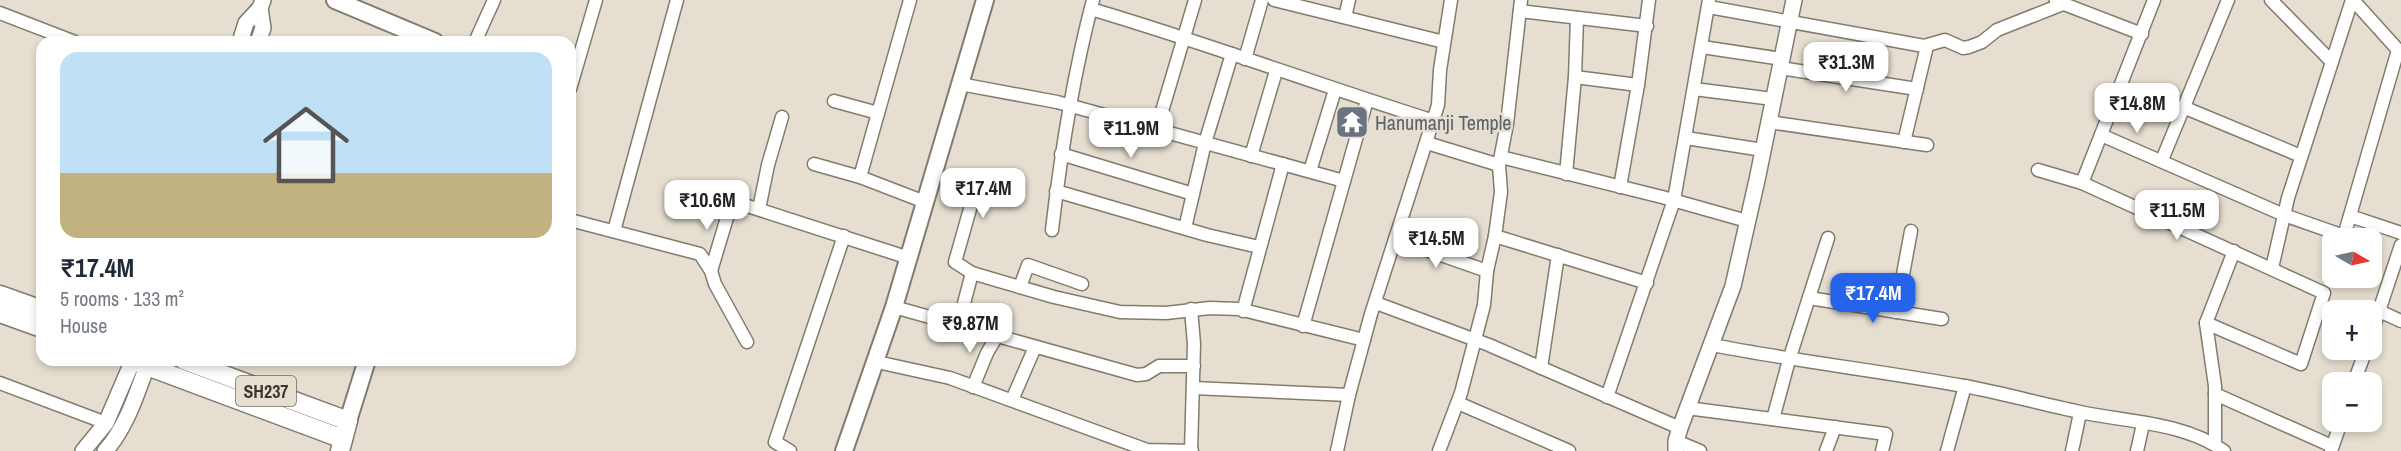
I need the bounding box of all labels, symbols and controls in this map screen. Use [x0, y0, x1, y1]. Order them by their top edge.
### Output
pin: ₹31.3M [1797, 42, 1895, 93]
text: ₹31.3M [1817, 48, 1875, 75]
pin: ₹14.8M [2088, 83, 2186, 134]
text: ₹14.8M [2108, 89, 2166, 116]
icon: home [252, 91, 360, 199]
temple icon: Hanumanji Temple [1334, 104, 1370, 140]
pin: ₹11.9M [1082, 108, 1180, 159]
place label: Hanumanji Temple [1375, 109, 1511, 136]
text: ₹11.9M [1103, 114, 1159, 141]
pin: ₹17.4M [934, 168, 1032, 219]
text: ₹17.4M [954, 174, 1012, 201]
pin: ₹10.6M [658, 180, 756, 231]
text: ₹10.6M [678, 186, 736, 213]
pin: ₹11.5M [2128, 190, 2226, 241]
text: ₹11.5M [2149, 196, 2205, 223]
pin: ₹14.5M [1387, 218, 1485, 269]
text: ₹14.5M [1407, 224, 1465, 251]
north arrow [2322, 228, 2382, 288]
map controls [2322, 228, 2382, 432]
text: ₹17.4M [60, 250, 134, 285]
pin: ₹17.4M [1824, 273, 1922, 324]
text: ₹17.4M [1844, 279, 1902, 306]
text: 5 rooms · 133 m² [60, 285, 184, 312]
button: + [2322, 300, 2382, 360]
pin: ₹9.87M [921, 303, 1019, 354]
text: ₹9.87M [941, 309, 999, 336]
text: House [60, 312, 107, 339]
button: − [2322, 372, 2382, 432]
road number: SH237 [236, 376, 296, 406]

